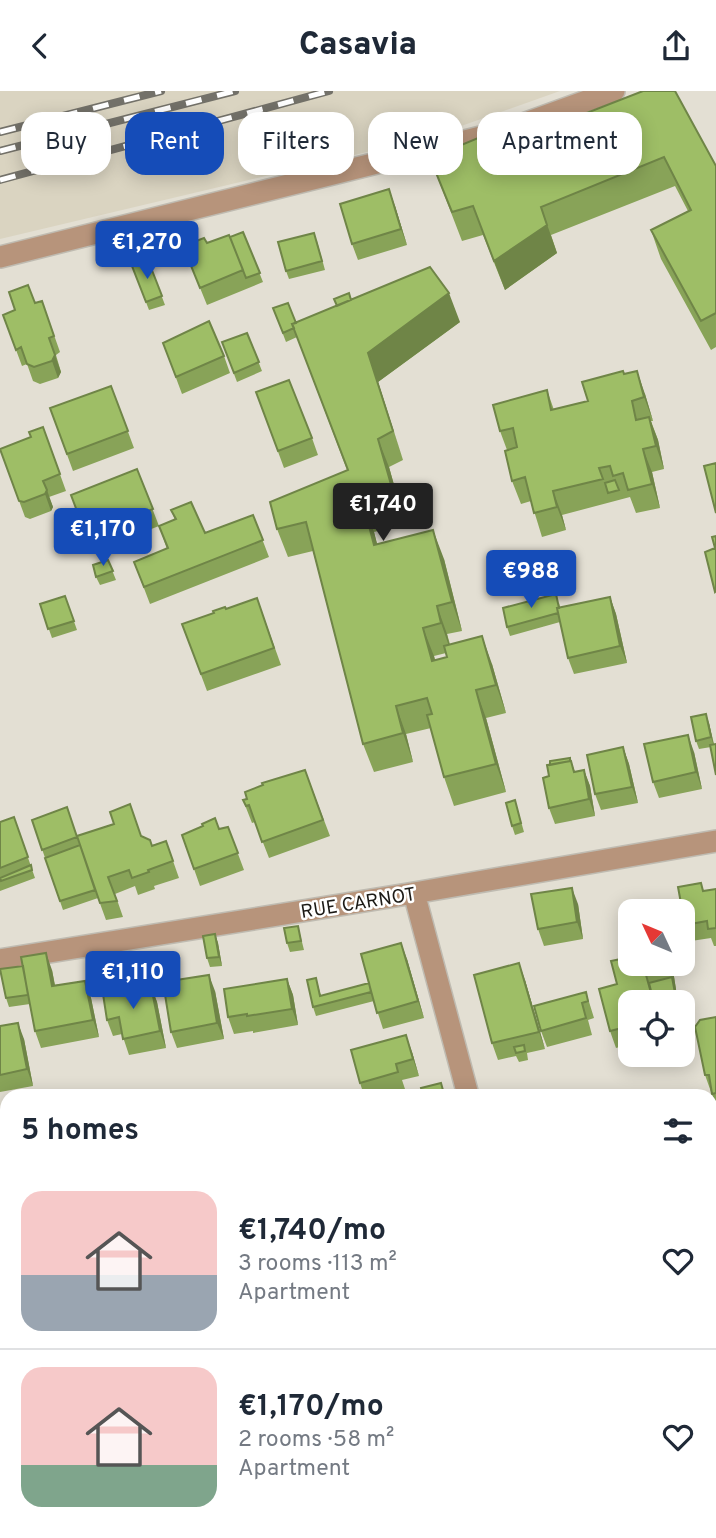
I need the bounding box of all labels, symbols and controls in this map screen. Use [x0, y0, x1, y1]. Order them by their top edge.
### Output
text: Casavia [299, 26, 417, 66]
icon: back [21, 27, 59, 65]
icon: share [657, 27, 695, 65]
chip: Buy [21, 112, 111, 175]
chip: Rent [125, 112, 224, 175]
chip: Filters [238, 112, 354, 175]
chip: New [368, 112, 463, 175]
chip: Apartment [477, 112, 642, 175]
pin: €1,270 [90, 221, 204, 281]
text: €1,270 [111, 229, 183, 258]
pin: €1,740 [326, 483, 440, 543]
text: €1,740 [349, 491, 417, 520]
pin: €1,170 [46, 509, 160, 568]
text: €1,170 [70, 516, 136, 545]
pin: €988 [490, 551, 572, 610]
text: €988 [502, 558, 560, 587]
street label: RUE CARNOT [299, 883, 417, 925]
north arrow [618, 899, 695, 977]
map controls [618, 899, 695, 1067]
pin: €1,110 [76, 951, 190, 1011]
text: €1,110 [101, 959, 165, 988]
button: locate [618, 990, 695, 1067]
icon: filters [659, 1112, 697, 1150]
text: 5 homes [21, 1113, 139, 1150]
text: €1,740/mo [238, 1213, 386, 1250]
icon: home [77, 1219, 161, 1303]
icon: heart [659, 1242, 697, 1280]
text: 3 rooms · 113 m² [238, 1250, 397, 1279]
text: Apartment [238, 1279, 350, 1308]
text: €1,170/mo [238, 1389, 384, 1426]
icon: home [77, 1395, 161, 1479]
icon: heart [659, 1418, 697, 1456]
text: 2 rooms · 58 m² [238, 1426, 394, 1455]
text: Apartment [238, 1455, 350, 1484]

